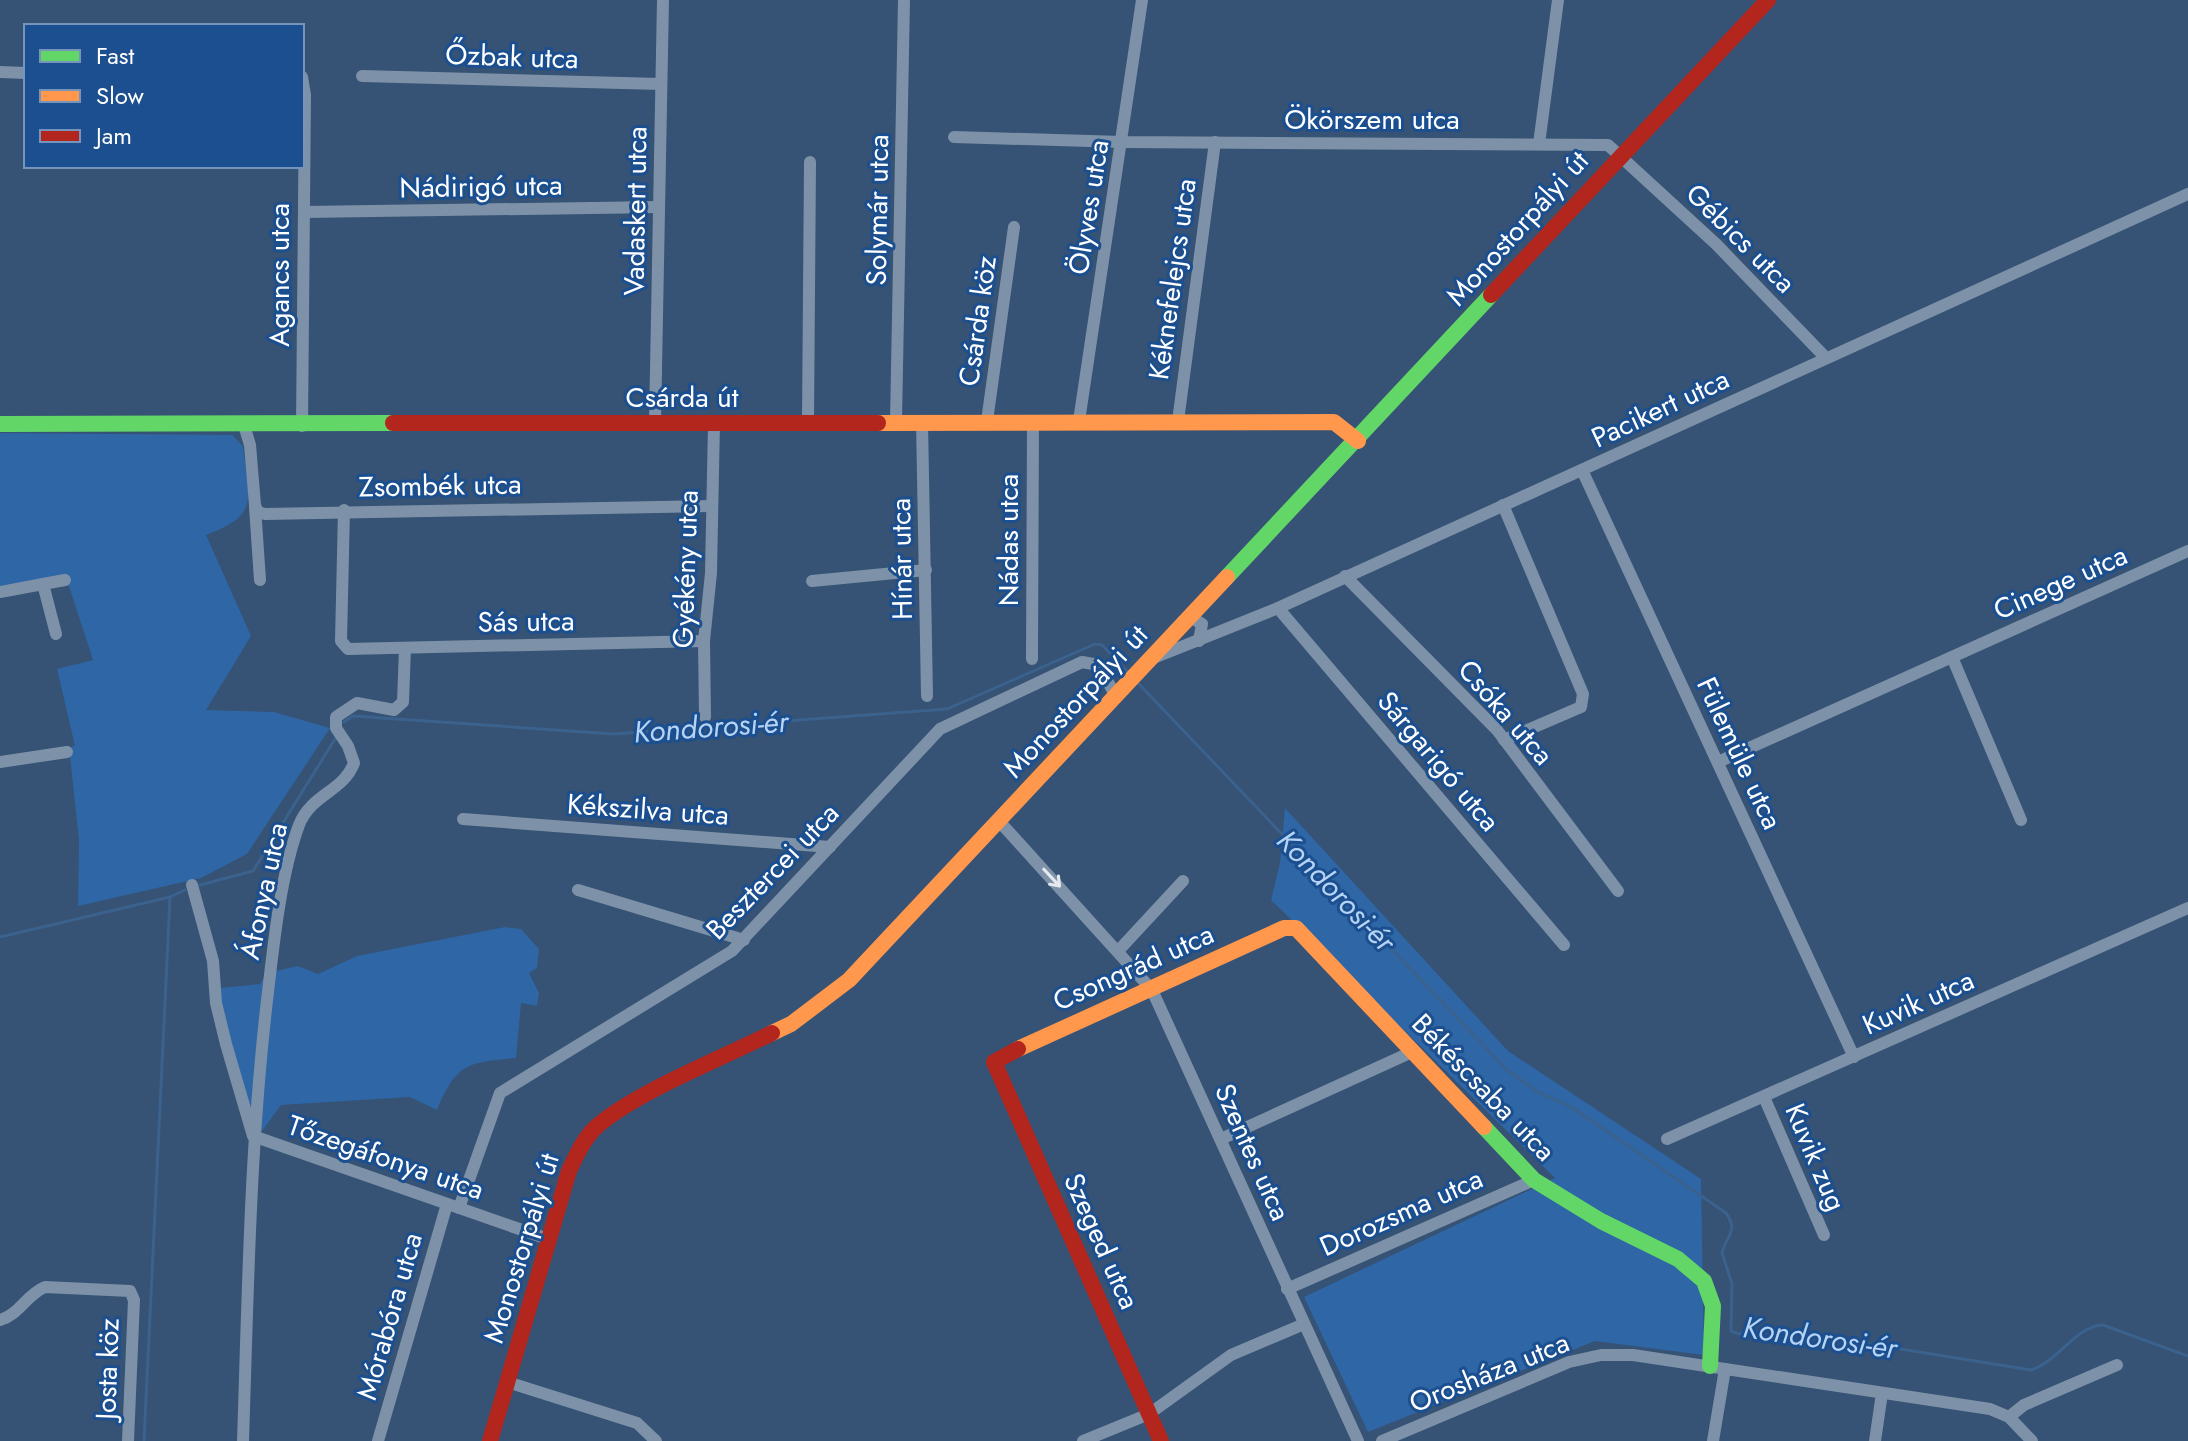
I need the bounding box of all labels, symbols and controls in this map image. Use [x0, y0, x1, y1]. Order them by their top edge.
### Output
legend [24, 24, 304, 168]
street label: Őzbak utca [445, 34, 579, 79]
text: Fast [96, 38, 134, 73]
text: Slow [96, 78, 144, 113]
street label: Ökörszem utca [1284, 99, 1460, 140]
text: Jam [93, 118, 132, 153]
street label: Vadaskert utca [614, 126, 657, 296]
street label: Solymár utca [856, 134, 899, 286]
street label: Ölyves utca [1058, 137, 1119, 277]
street label: Monostorpályi út [1436, 141, 1598, 315]
street label: Nádirigó utca [399, 165, 563, 208]
street label: Gébics utca [1676, 174, 1805, 303]
street label: Kéknefelejcs utca [1138, 176, 1207, 382]
street label: Agancs utca [259, 203, 300, 347]
street label: Csárda köz [948, 253, 1007, 389]
street label: Pacikert utca [1585, 359, 1736, 458]
street label: Csárda út [626, 377, 739, 418]
street label: Zsombék utca [358, 464, 522, 507]
street label: Nádas utca [988, 474, 1029, 606]
street label: Gyékény utca [662, 489, 709, 649]
street label: Hínár utca [880, 498, 923, 620]
street label: Cinege utca [1987, 535, 2134, 630]
street label: Sás utca [477, 600, 575, 643]
street label: Monostorpályi út [993, 615, 1157, 787]
street label: Csóka utca [1448, 650, 1563, 774]
street label: Fülemüle utca [1686, 670, 1793, 836]
street label: Sárgarigó utca [1368, 682, 1510, 841]
water label: Kondorosi-ér [632, 700, 792, 753]
street label: Kékszilva utca [566, 783, 730, 836]
street label: Besztercei utca [696, 794, 848, 949]
street label: Áfonya utca [229, 819, 298, 963]
water label: Kondorosi-ér [1267, 820, 1407, 963]
one-way arrow [1042, 868, 1061, 888]
street label: Csongrád utca [1046, 914, 1220, 1021]
street label: Kuvik utca [1856, 960, 1981, 1045]
street label: Békéscsaba utca [1402, 1004, 1565, 1171]
street label: Szentes utca [1204, 1077, 1301, 1227]
street label: Kuvik zug [1775, 1097, 1857, 1217]
street label: Tőzegáfonya utca [282, 1105, 489, 1210]
street label: Monostorpályi út [473, 1148, 570, 1348]
street label: Dorozsma utca [1313, 1158, 1489, 1267]
street label: Szeged utca [1053, 1167, 1150, 1316]
street label: Mórabóra utca [346, 1228, 433, 1404]
water label: Kondorosi-ér [1740, 1305, 1902, 1370]
street label: Josta köz [85, 1317, 130, 1424]
street label: Orosháza utca [1403, 1322, 1575, 1423]

